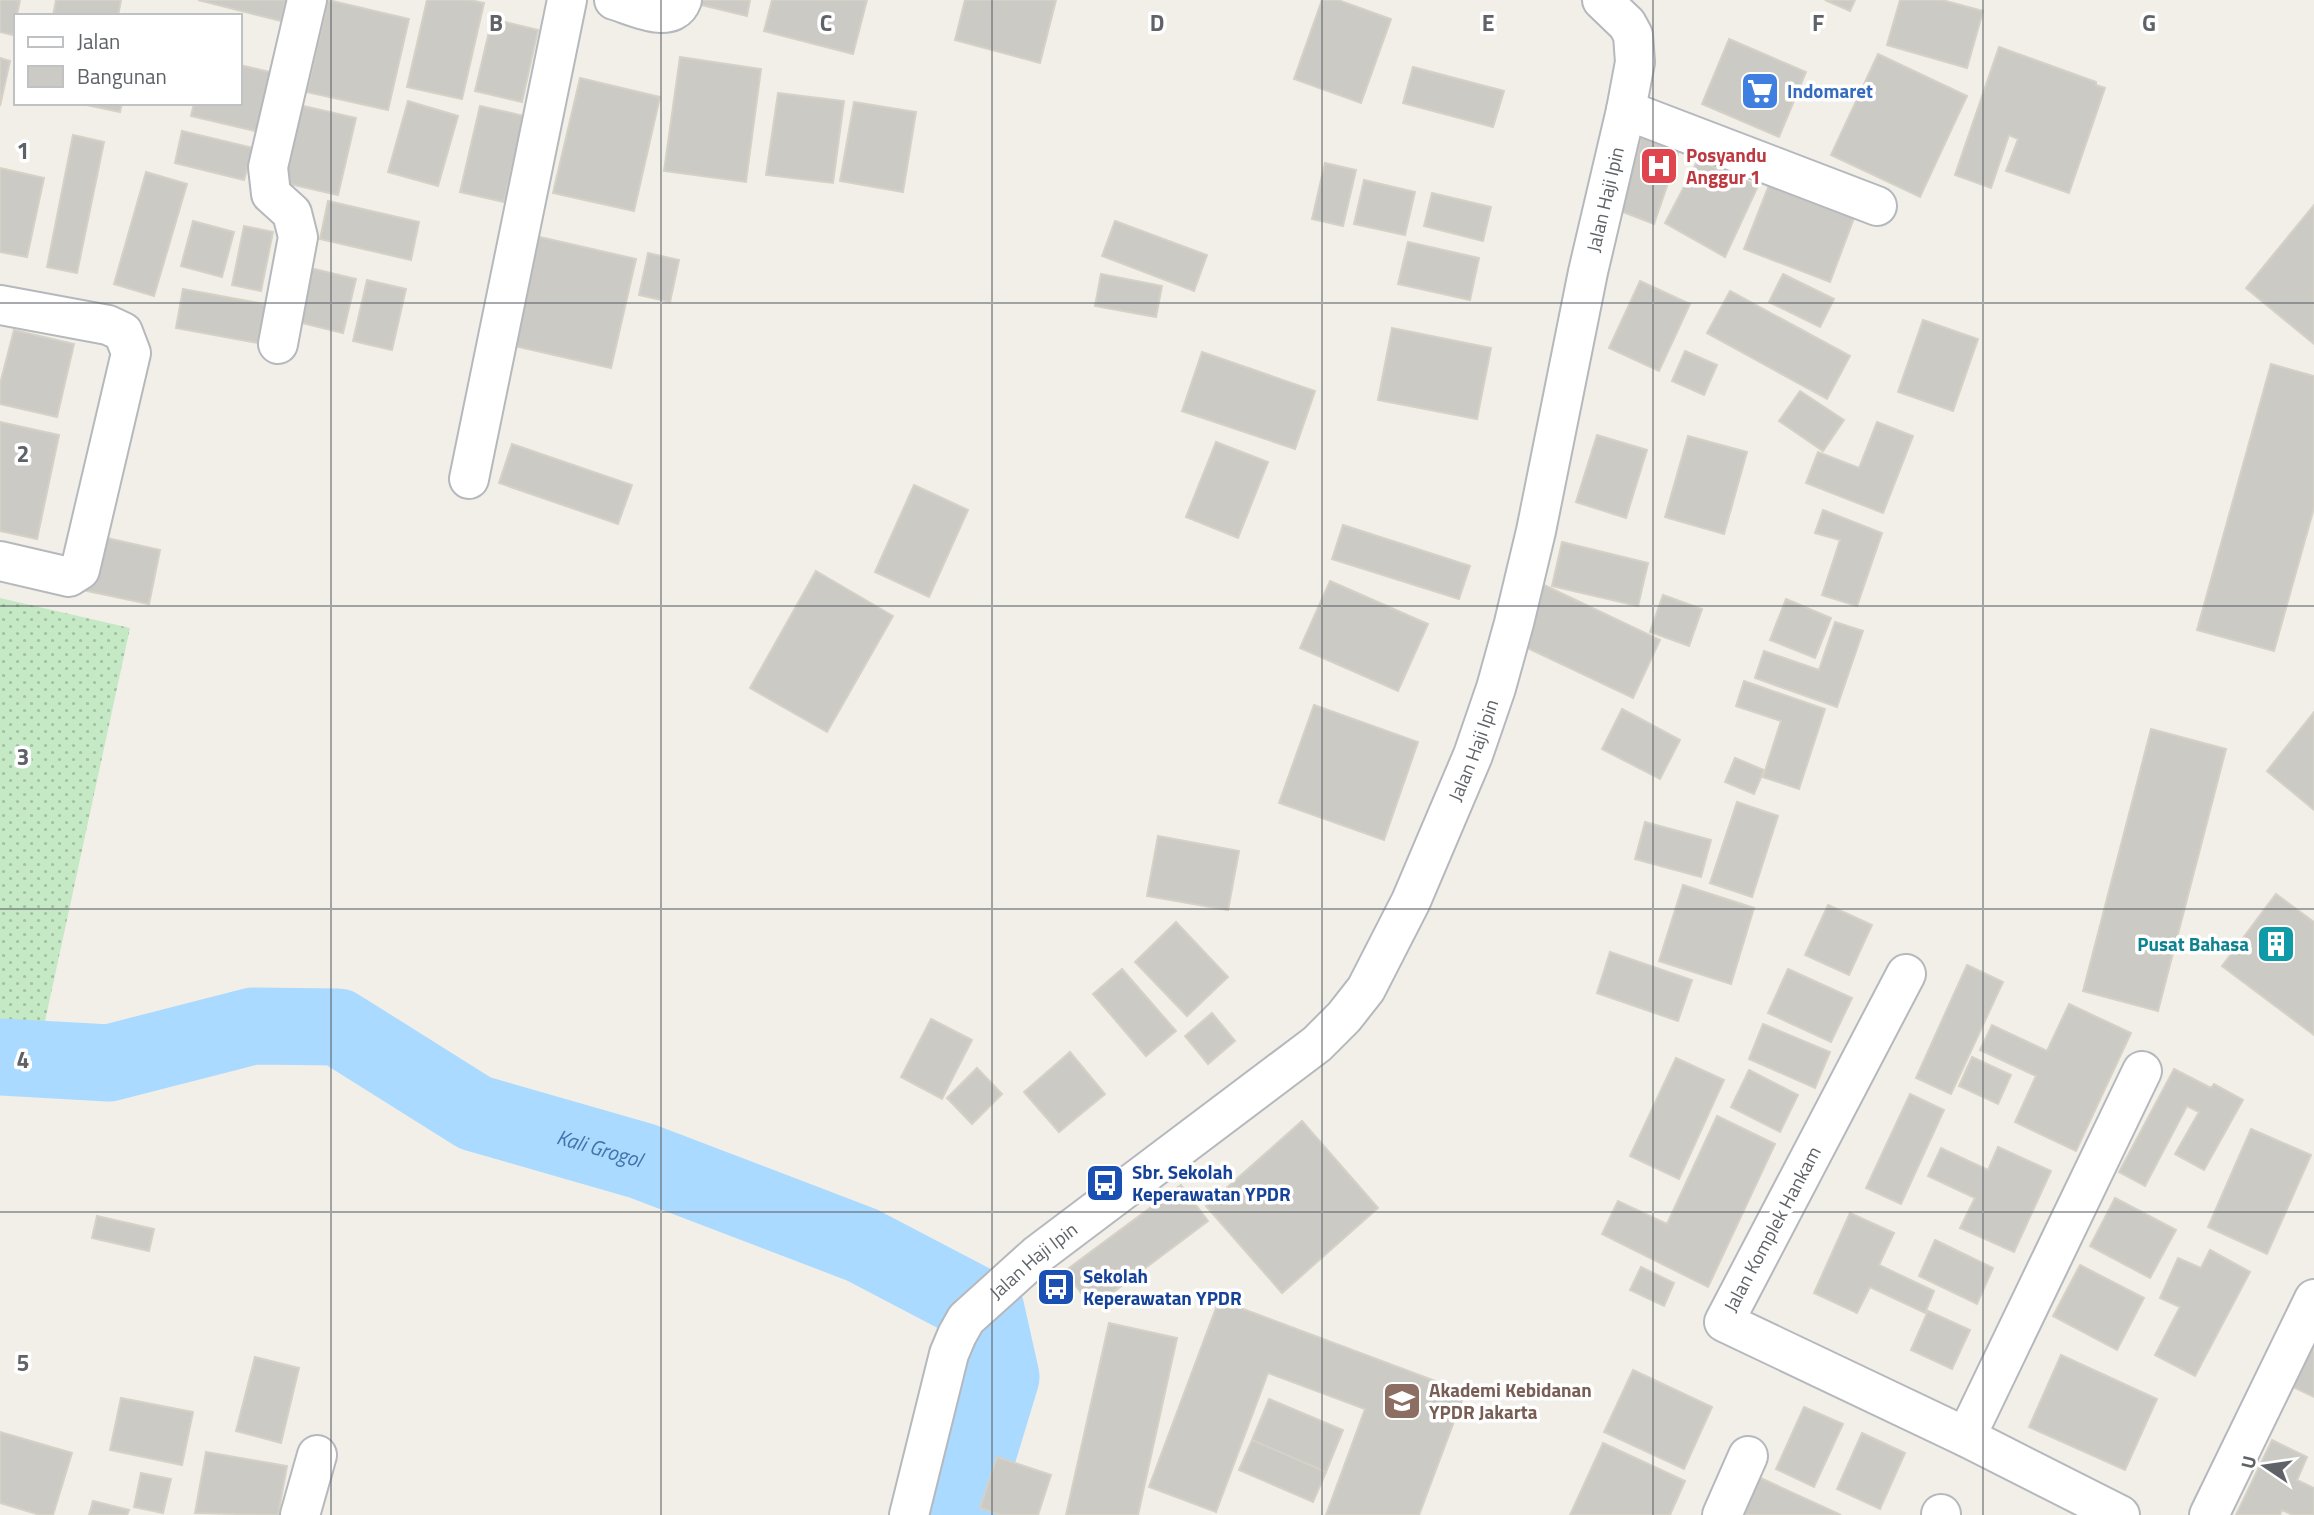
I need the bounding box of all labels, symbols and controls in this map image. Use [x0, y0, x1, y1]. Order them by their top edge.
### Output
text: B [489, 5, 503, 40]
text: C [820, 5, 832, 40]
text: D [1150, 5, 1164, 40]
text: E [1482, 5, 1494, 40]
text: F [1812, 5, 1824, 40]
text: G [2142, 5, 2156, 40]
legend [14, 14, 242, 105]
text: Jalan [77, 25, 120, 57]
text: Bangunan [77, 60, 167, 92]
supermarket icon: Indomaret [1739, 70, 1781, 112]
place label: Indomaret [1787, 76, 1873, 105]
text: 1 [17, 133, 29, 168]
place label: Posyandu Anggur 1 [1686, 140, 1767, 191]
street label: Jalan Haji Ipin [1578, 144, 1631, 255]
hospital icon: Posyandu Anggur 1 [1638, 145, 1680, 187]
text: 2 [17, 436, 29, 471]
street label: Jalan Haji Ipin [1440, 695, 1505, 806]
text: 3 [17, 739, 29, 774]
building icon: Pusat Bahasa [2255, 923, 2297, 965]
place label: Pusat Bahasa [2137, 929, 2249, 958]
text: 4 [17, 1042, 29, 1077]
water label: Kali Grogol [553, 1120, 649, 1176]
street label: Jalan Komplek Hankam [1716, 1141, 1828, 1317]
place label: Sbr. Sekolah Keperawatan YPDR [1132, 1157, 1291, 1208]
bus stop icon: Sbr. Sekolah Keperawatan YPDR [1084, 1162, 1126, 1204]
street label: Jalan Haji Ipin [982, 1215, 1083, 1306]
place label: Sekolah Keperawatan YPDR [1083, 1261, 1242, 1312]
bus stop icon: Sekolah Keperawatan YPDR [1035, 1266, 1077, 1308]
text: 5 [17, 1345, 29, 1380]
place label: Akademi Kebidanan YPDR Jakarta [1429, 1375, 1592, 1426]
school or university icon: Akademi Kebidanan YPDR Jakarta [1381, 1380, 1423, 1422]
north arrow [2230, 1431, 2300, 1501]
text: U [2232, 1453, 2263, 1471]

